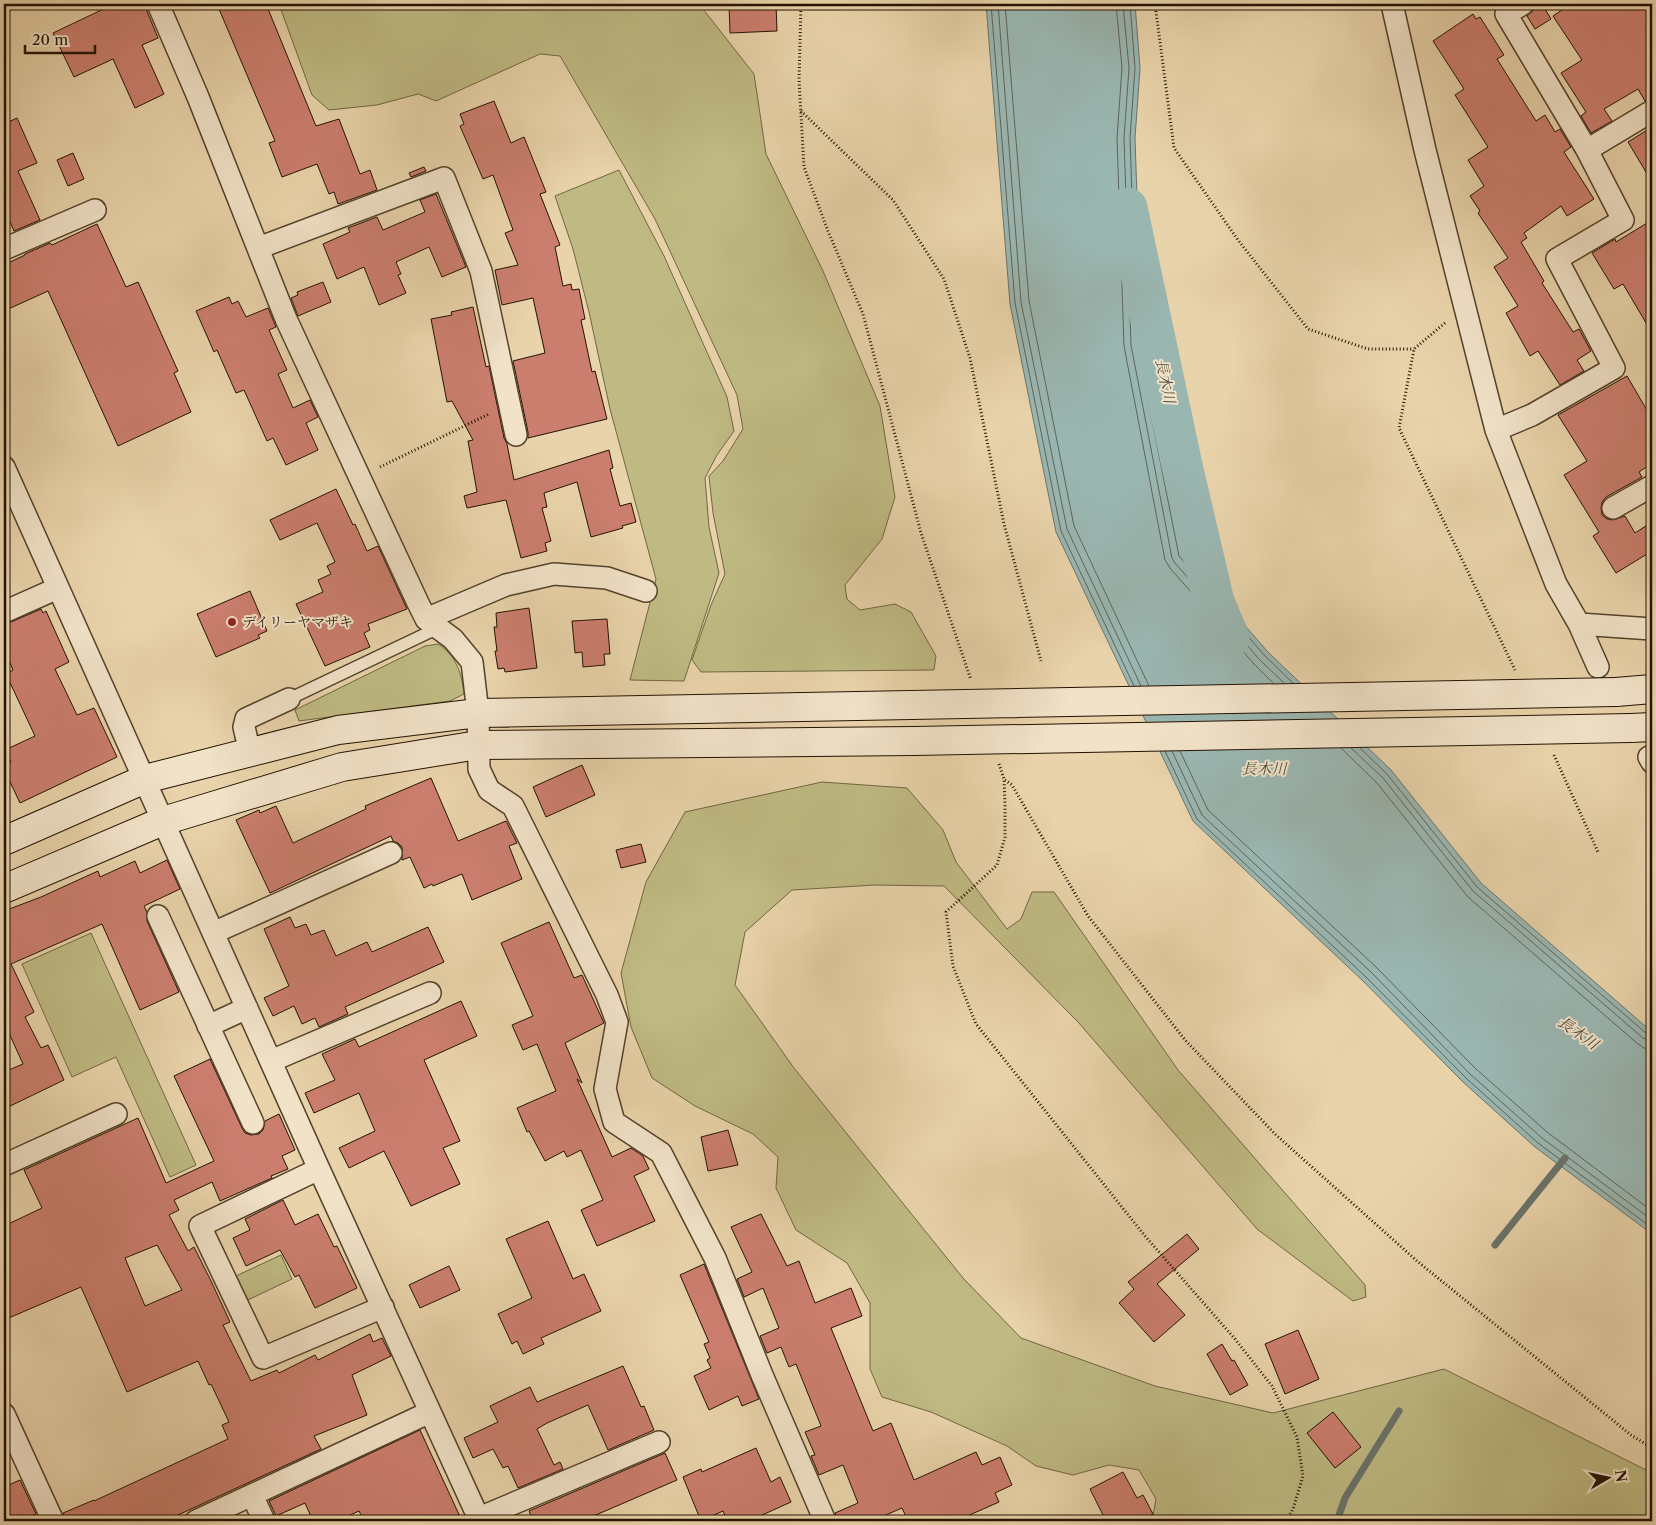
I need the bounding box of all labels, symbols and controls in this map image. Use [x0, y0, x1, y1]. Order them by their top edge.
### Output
scale bar [25, 22, 95, 54]
text: 20 m [32, 30, 68, 49]
water label: 長木川 [1152, 357, 1180, 407]
place label: デイリーヤマザキ [242, 613, 353, 631]
marker: デイリーヤマザキ [226, 616, 238, 628]
water label: 長木川 [1241, 759, 1288, 778]
water label: 長木川 [1554, 1012, 1604, 1054]
north arrow [1584, 1452, 1634, 1502]
text: N [1611, 1469, 1631, 1483]

